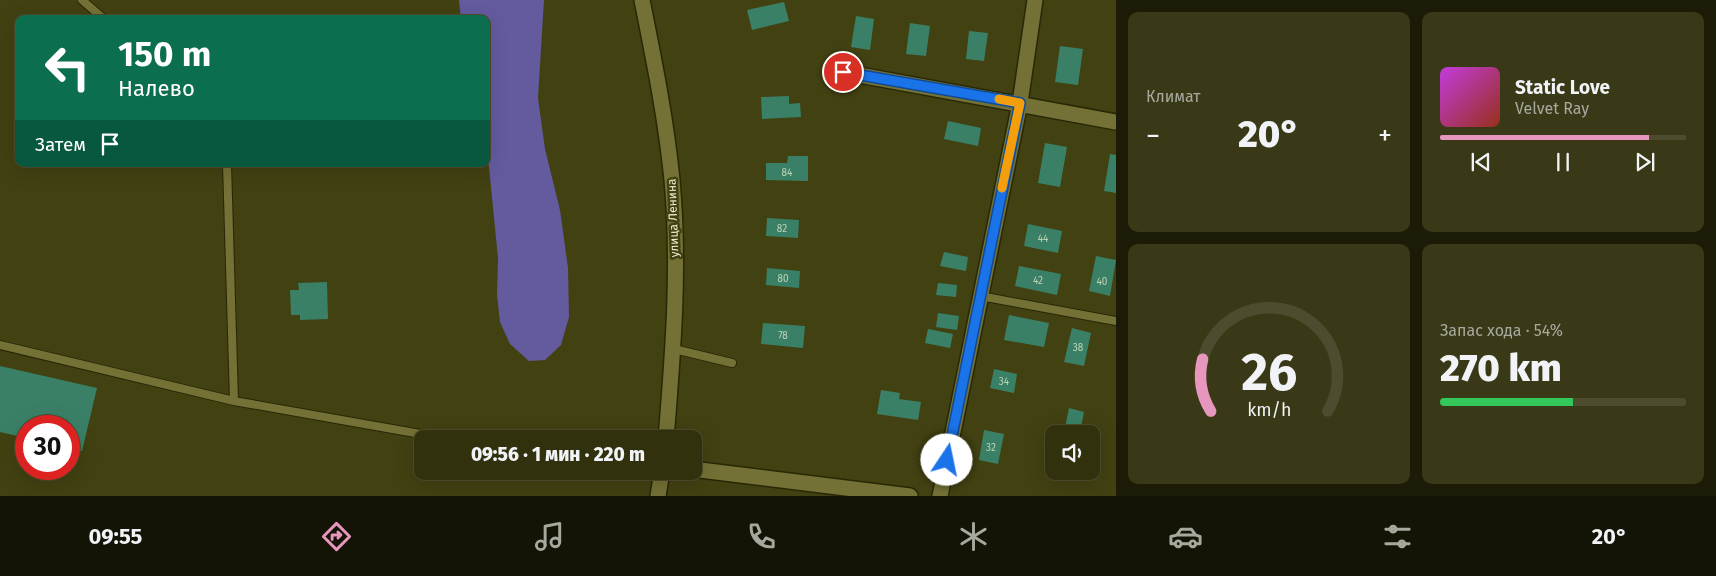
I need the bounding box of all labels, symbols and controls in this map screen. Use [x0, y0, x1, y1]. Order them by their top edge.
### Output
text: 150 m [118, 33, 211, 75]
icon: left [35, 35, 100, 100]
pin [822, 51, 864, 93]
icon: arrive [829, 58, 857, 86]
text: Налево [118, 75, 195, 102]
text: Static Love [1515, 76, 1610, 99]
text: Климат [1146, 87, 1201, 106]
text: Velvet Ray [1515, 99, 1589, 118]
text: 20° [1238, 111, 1300, 157]
text: − [1146, 119, 1160, 152]
text: + [1378, 119, 1392, 152]
icon: arrive [96, 130, 124, 158]
text: Затем [35, 133, 86, 156]
icon: previous [1467, 148, 1495, 176]
icon: pause [1549, 148, 1577, 176]
icon: next [1631, 148, 1659, 176]
house number: 84 [782, 167, 793, 179]
street label: улица Ленина [665, 178, 681, 258]
house number: 82 [777, 223, 787, 235]
house number: 44 [1038, 233, 1049, 245]
house number: 80 [777, 273, 789, 285]
house number: 42 [1033, 275, 1043, 287]
house number: 40 [1097, 276, 1108, 288]
text: Запас хода · 54% [1440, 321, 1563, 340]
house number: 78 [778, 330, 788, 342]
text: 26 [1241, 341, 1297, 404]
house number: 38 [1073, 342, 1084, 354]
text: 270 km [1440, 345, 1562, 391]
house number: 34 [999, 376, 1010, 388]
text: km/h [1247, 399, 1291, 421]
speed limit sign: 30 [15, 415, 80, 480]
map controls [1045, 425, 1100, 480]
button: sound [1045, 425, 1100, 480]
position arrow [920, 433, 972, 485]
house number: 32 [986, 442, 996, 454]
text: 09:56 · 1 мин · 220 m [471, 443, 645, 466]
icon: directions [319, 519, 354, 554]
icon: music [532, 519, 567, 554]
icon: phone [744, 519, 779, 554]
icon: climate [956, 519, 991, 554]
icon: car [1168, 519, 1203, 554]
icon: filters [1380, 519, 1415, 554]
text: 09:55 [89, 523, 142, 550]
text: 20° [1592, 523, 1627, 550]

